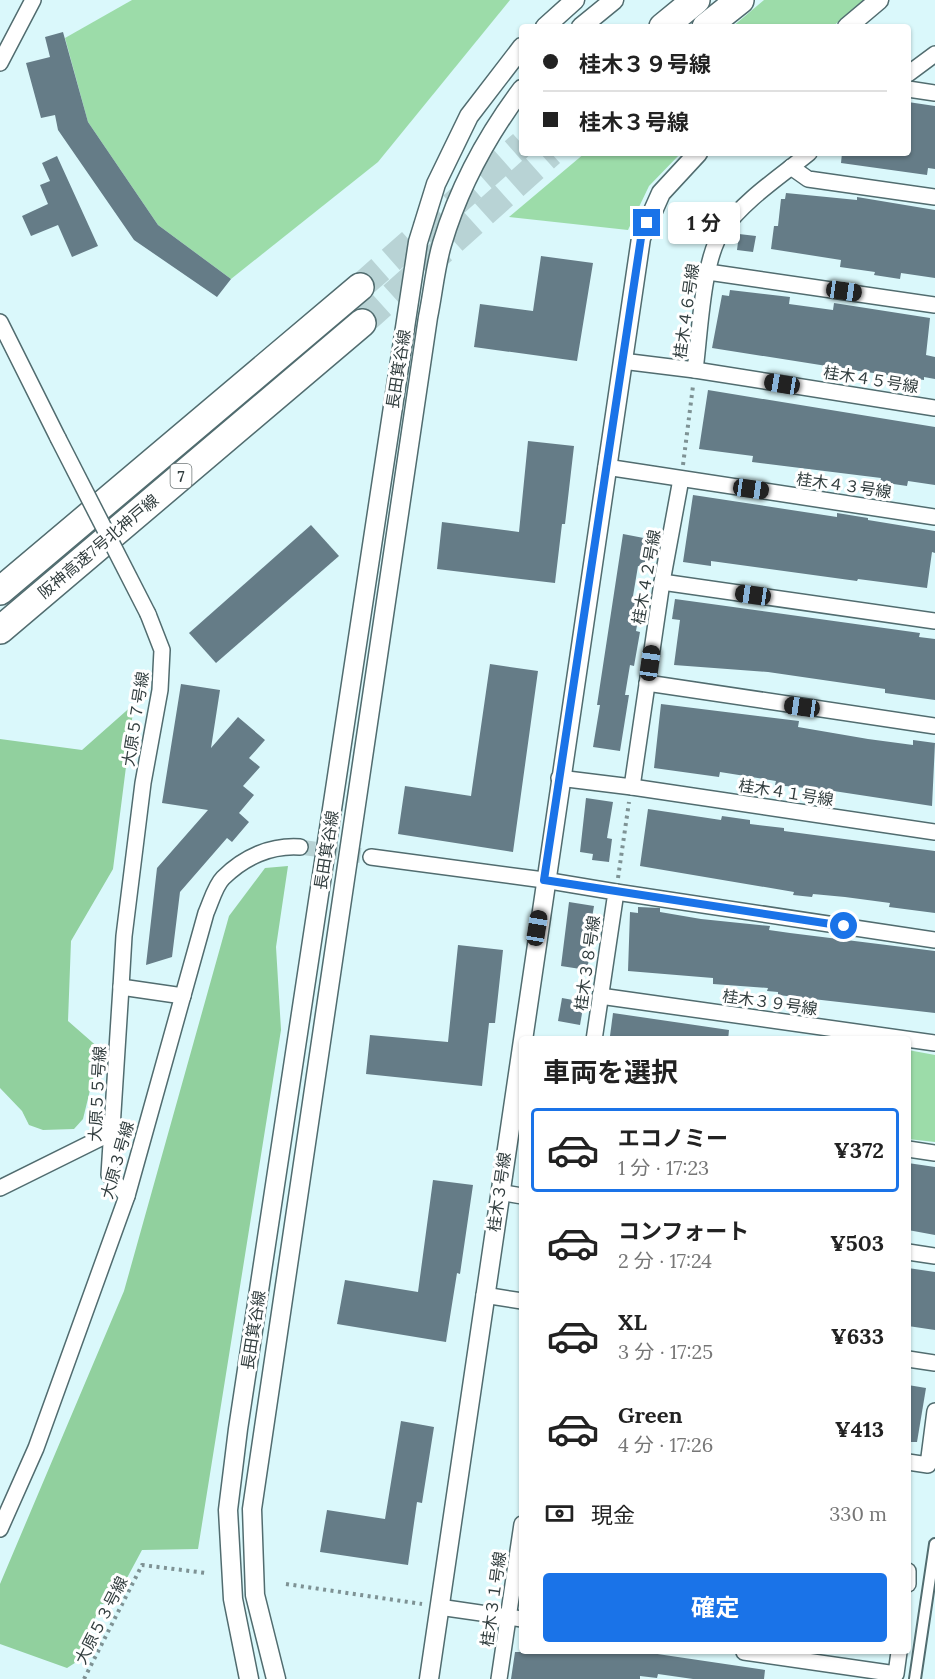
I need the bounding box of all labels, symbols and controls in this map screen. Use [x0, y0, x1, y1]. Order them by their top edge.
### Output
text: 桂木３９号線 [579, 50, 711, 78]
text: 桂木３号線 [579, 108, 689, 136]
callout: 1 分 [668, 202, 740, 244]
route end [633, 209, 660, 236]
text: 1 分 [687, 210, 721, 235]
street label: 桂木４６号線 [669, 262, 703, 360]
car [825, 280, 863, 302]
street label: 長田箕谷線 [382, 328, 414, 410]
street label: 桂木４５号線 [822, 362, 920, 396]
car [763, 372, 801, 396]
road number: 7 [170, 464, 192, 488]
street label: 桂木４３号線 [795, 468, 893, 502]
car [732, 478, 770, 500]
street label: 阪神高速7号北神戸線 [34, 490, 162, 602]
street label: 桂木４２号線 [628, 528, 664, 626]
car [734, 584, 772, 606]
car [639, 644, 661, 682]
street label: 大原５７号線 [118, 670, 152, 768]
car [783, 696, 821, 718]
street label: 桂木４１号線 [737, 775, 835, 809]
street label: 長田箕谷線 [310, 809, 342, 891]
car [525, 909, 549, 947]
route start [830, 912, 857, 939]
street label: 桂木３８号線 [570, 914, 604, 1012]
street label: 桂木３９号線 [721, 985, 819, 1019]
street label: 大原５５号線 [85, 1046, 109, 1142]
text: 車両を選択 [543, 1055, 678, 1089]
street label: 大原３号線 [96, 1119, 138, 1201]
icon: car [546, 1123, 600, 1177]
text: エコノミー [618, 1124, 728, 1152]
text: ¥372 [834, 1136, 884, 1164]
street label: 桂木３号線 [484, 1151, 514, 1233]
text: 1 分 · 17:23 [618, 1155, 709, 1180]
icon: car [546, 1216, 600, 1270]
text: コンフォート [618, 1217, 749, 1245]
text: ¥503 [830, 1229, 884, 1257]
text: 2 分 · 17:24 [618, 1248, 712, 1273]
street label: 長田箕谷線 [237, 1289, 269, 1371]
text: XL [618, 1308, 647, 1336]
icon: car [546, 1309, 600, 1363]
text: ¥633 [831, 1322, 884, 1350]
text: 3 分 · 17:25 [618, 1339, 713, 1364]
text: Green [618, 1401, 683, 1429]
icon: car [546, 1402, 600, 1456]
text: ¥413 [835, 1415, 884, 1443]
text: 4 分 · 17:26 [618, 1432, 713, 1457]
icon: cash [543, 1497, 576, 1530]
text: 現金 [591, 1501, 635, 1529]
text: 330 m [829, 1501, 887, 1526]
street label: 桂木３１号線 [476, 1550, 510, 1648]
street label: 大原５３号線 [70, 1573, 132, 1667]
button: 確定 [543, 1573, 887, 1642]

